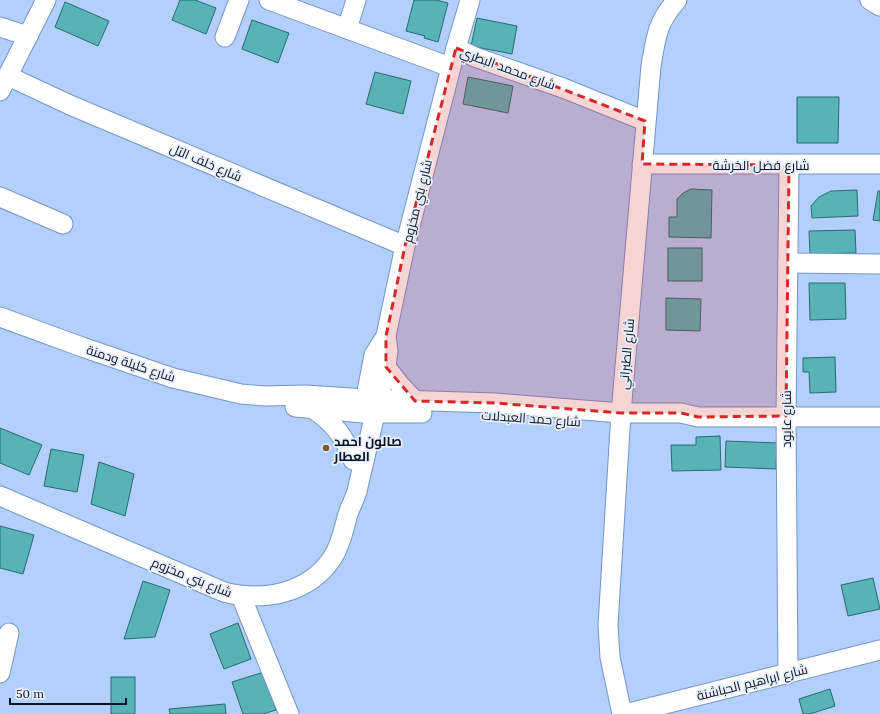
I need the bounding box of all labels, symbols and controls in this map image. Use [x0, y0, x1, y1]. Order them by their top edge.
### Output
street label: شارع محمد البطري [457, 43, 558, 95]
street label: شارع خلف التل [167, 140, 245, 185]
street label: شارع فضل الخرشة [712, 157, 810, 174]
street label: شارع بني مخزوم [399, 158, 438, 245]
street label: شارع الطبراني [615, 318, 640, 391]
street label: شارع كليلة ودمنة [84, 341, 177, 386]
street label: شارع عابود [778, 390, 795, 448]
street label: شارع حمد العبدلات [481, 407, 581, 430]
place label: صالون احمد العطار [333, 433, 402, 465]
marker: صالون احمد العطار [321, 443, 331, 453]
street label: شارع بني مخزوم [148, 554, 235, 603]
street label: شارع ابراهيم الحباشنة [695, 660, 810, 705]
scale bar [10, 680, 126, 706]
text: 50 m [16, 686, 44, 701]

